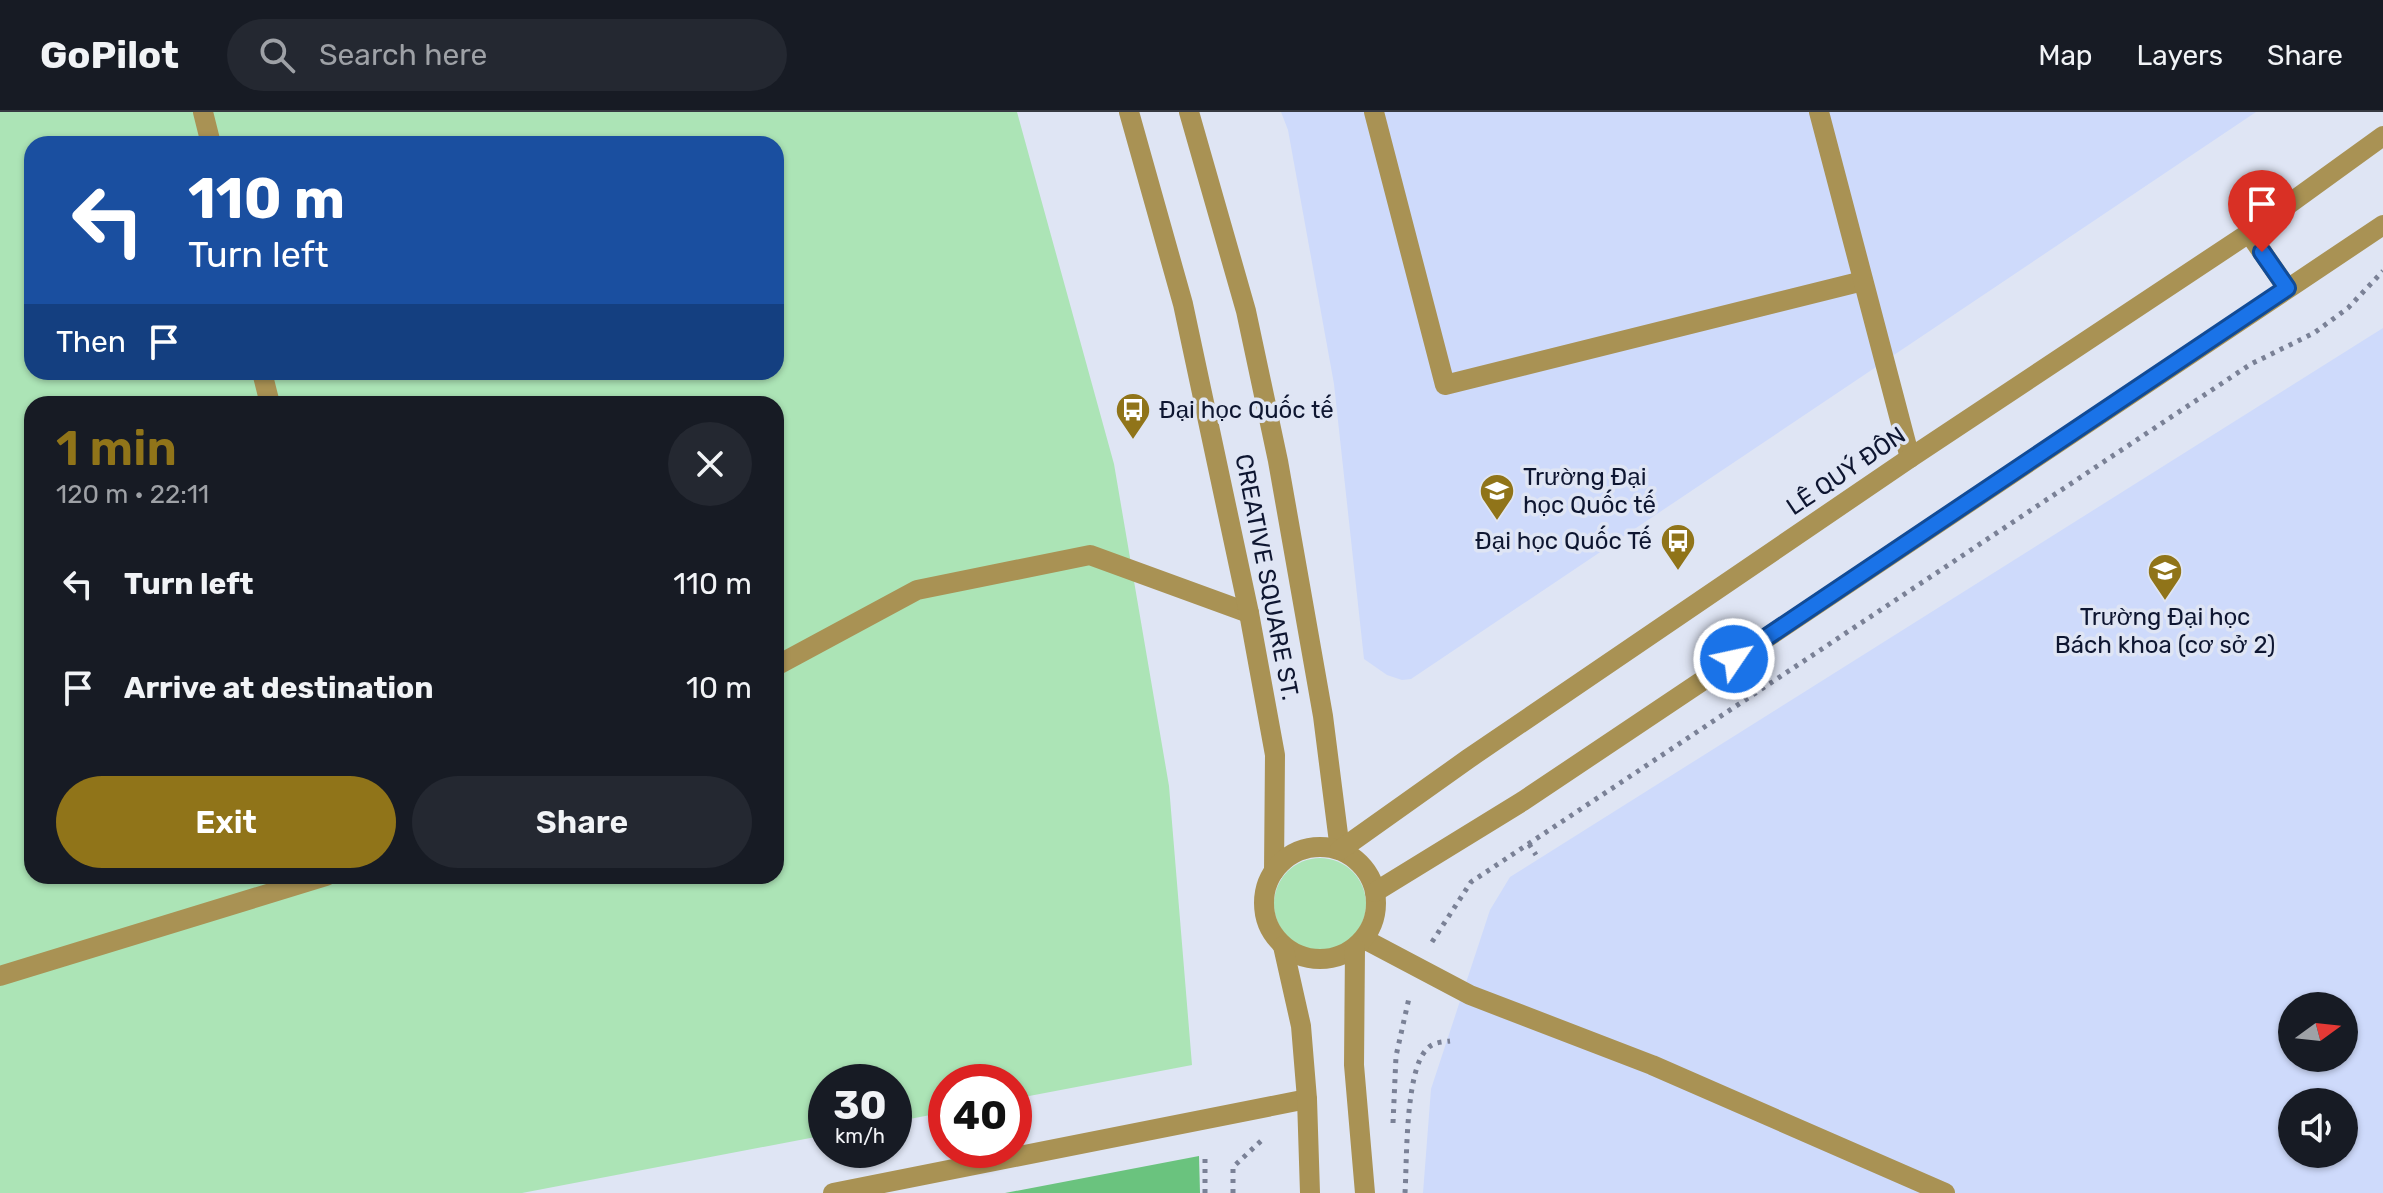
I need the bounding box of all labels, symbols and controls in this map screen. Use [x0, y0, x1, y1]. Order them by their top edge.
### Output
search box [227, 19, 787, 91]
text: GoPilot [40, 32, 179, 78]
icon: search [255, 33, 299, 77]
text: Search here [319, 37, 487, 73]
text: Map [2038, 39, 2093, 72]
text: Layers [2137, 39, 2223, 72]
text: Share [2267, 39, 2343, 72]
text: 110 m [188, 166, 345, 232]
icon: left [56, 168, 160, 272]
pin [2228, 170, 2296, 252]
icon: arrive [2240, 182, 2284, 226]
text: Turn left [188, 233, 329, 276]
icon: arrive [142, 320, 186, 364]
text: Then [56, 324, 126, 360]
bus stop icon: Đại học Quốc tế [1114, 391, 1152, 441]
place label: Đại học Quốc tế [1159, 394, 1334, 424]
text: 1 min [56, 420, 177, 477]
street label: LÊ QUÝ ĐÔN [1781, 421, 1911, 521]
button: close [668, 422, 752, 506]
street label: CREATIVE SQUARE ST. [1229, 452, 1305, 702]
place label: Trường Đại học Quốc tế [1523, 463, 1656, 519]
school or university icon: Trường Đại học Quốc tế [1478, 472, 1516, 522]
text: 120 m · 22:11 [56, 479, 209, 510]
bus stop icon: Đại học Quốc Tế [1659, 522, 1697, 572]
place label: Đại học Quốc Tế [1475, 525, 1652, 555]
school or university icon: Trường Đại học Bách khoa (cơ sở 2) [2146, 552, 2184, 602]
icon: left [56, 562, 100, 606]
text: Turn left [124, 566, 254, 602]
text: 110 m [673, 566, 752, 602]
place label: Trường Đại học Bách khoa (cơ sở 2) [2055, 603, 2275, 659]
position arrow [1692, 617, 1776, 701]
icon: arrive [56, 666, 100, 710]
text: Arrive at destination [124, 670, 434, 706]
text: 10 m [686, 670, 752, 706]
button: Exit [56, 776, 396, 868]
button: Share [412, 776, 752, 868]
north arrow [2278, 992, 2358, 1072]
map controls [2278, 992, 2358, 1168]
speed limit sign: 40 [928, 1064, 1032, 1168]
text: 30 [833, 1082, 887, 1129]
button: sound [2278, 1088, 2358, 1168]
text: km/h [835, 1124, 885, 1148]

